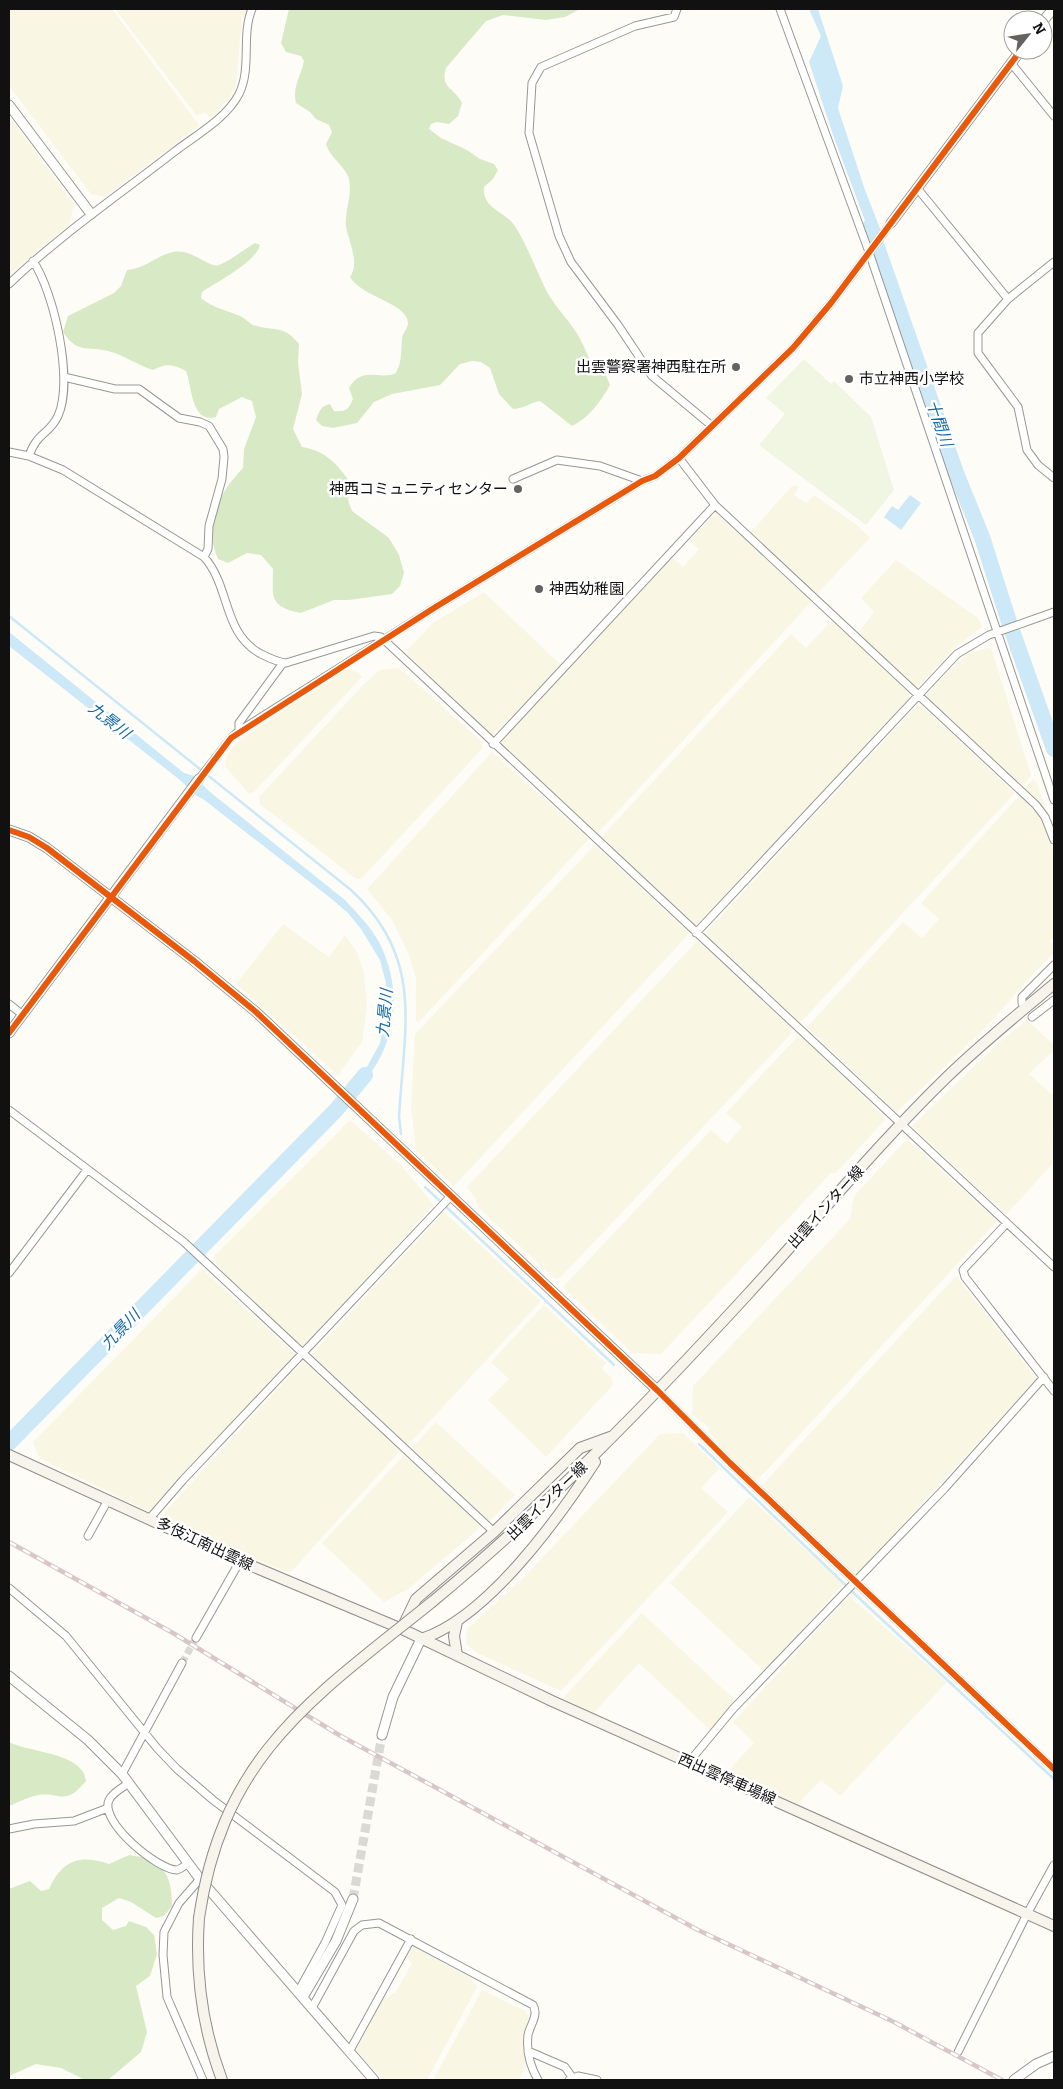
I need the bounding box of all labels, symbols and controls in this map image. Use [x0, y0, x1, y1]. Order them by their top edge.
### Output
north arrow [1003, 10, 1053, 60]
text: N [1029, 20, 1049, 38]
place label: 出雲警察署神西駐在所 [576, 358, 726, 376]
marker: 出雲警察署神西駐在所 [730, 361, 742, 373]
place label: 市立神西小学校 [859, 370, 964, 388]
marker: 市立神西小学校 [843, 373, 855, 385]
water label: 十間川 [923, 397, 957, 451]
place label: 神西コミュニティセンター [329, 480, 508, 498]
marker: 神西コミュニティセンター [512, 483, 524, 495]
place label: 神西幼稚園 [549, 580, 624, 598]
marker: 神西幼稚園 [533, 583, 545, 595]
water label: 九景川 [85, 698, 136, 744]
water label: 九景川 [373, 986, 396, 1038]
street label: 出雲インター線 [784, 1162, 868, 1252]
water label: 九景川 [97, 1304, 145, 1353]
street label: 出雲インター線 [503, 1458, 591, 1544]
street label: 多伎江南出雲線 [154, 1514, 256, 1574]
street label: 西出雲停車場線 [675, 1749, 779, 1809]

